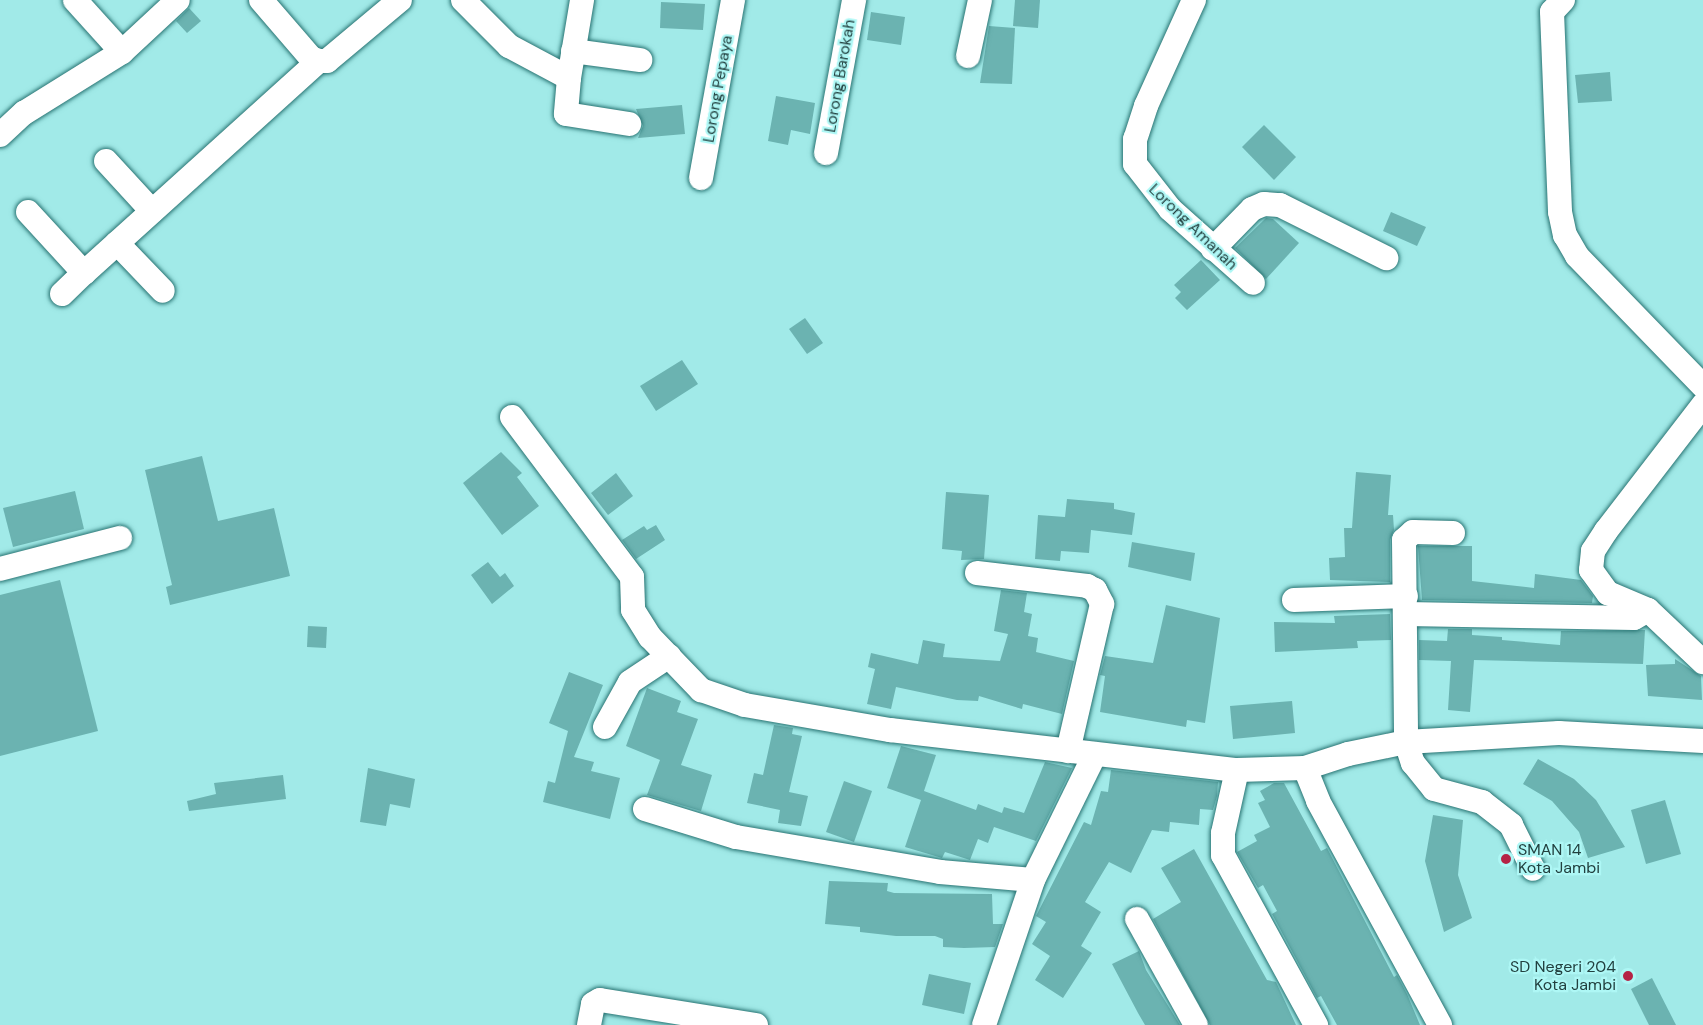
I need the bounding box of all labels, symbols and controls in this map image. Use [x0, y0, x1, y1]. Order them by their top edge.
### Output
street label: Lorong Barokah [821, 18, 859, 134]
street label: Lorong Pepaya [699, 34, 737, 144]
street label: Lorong Amanah [1145, 180, 1241, 274]
place label: SMAN 14 Kota Jambi [1518, 840, 1600, 878]
marker: SMAN 14 Kota Jambi [1499, 852, 1513, 866]
place label: SD Negeri 204 Kota Jambi [1510, 957, 1616, 995]
marker: SD Negeri 204 Kota Jambi [1621, 969, 1635, 983]

